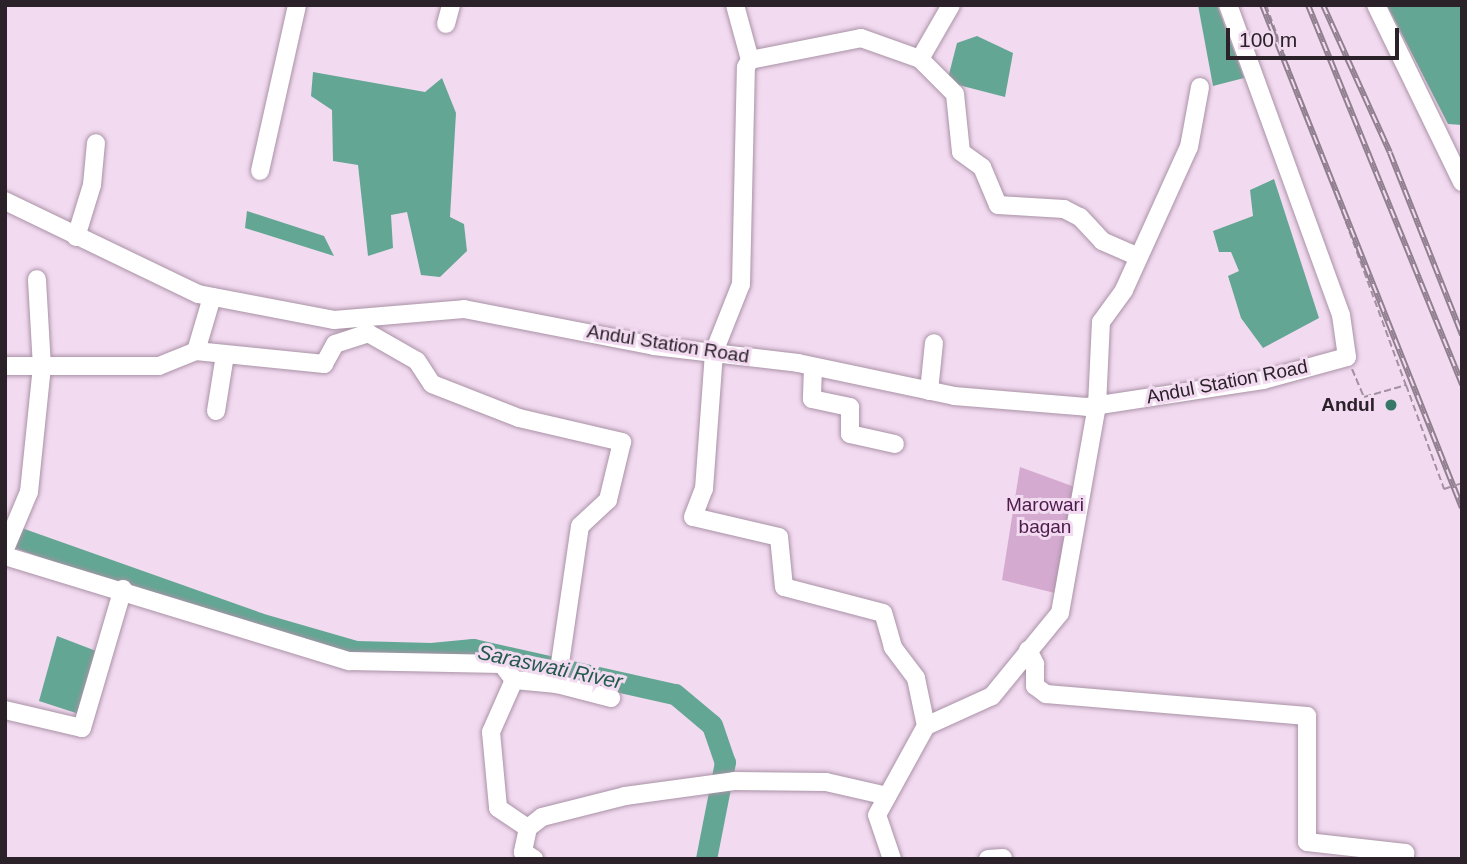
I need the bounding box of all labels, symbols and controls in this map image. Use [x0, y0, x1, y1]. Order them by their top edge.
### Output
scale bar [1229, 14, 1402, 58]
text: 100 m [1239, 28, 1297, 51]
street label: Andul Station Road [585, 320, 751, 368]
street label: Andul Station Road [1144, 355, 1310, 409]
place label: Andul [1321, 394, 1375, 416]
marker: Andul [1381, 395, 1401, 415]
park label: Marowari bagan [1006, 494, 1084, 538]
water label: Saraswati River [475, 639, 625, 695]

